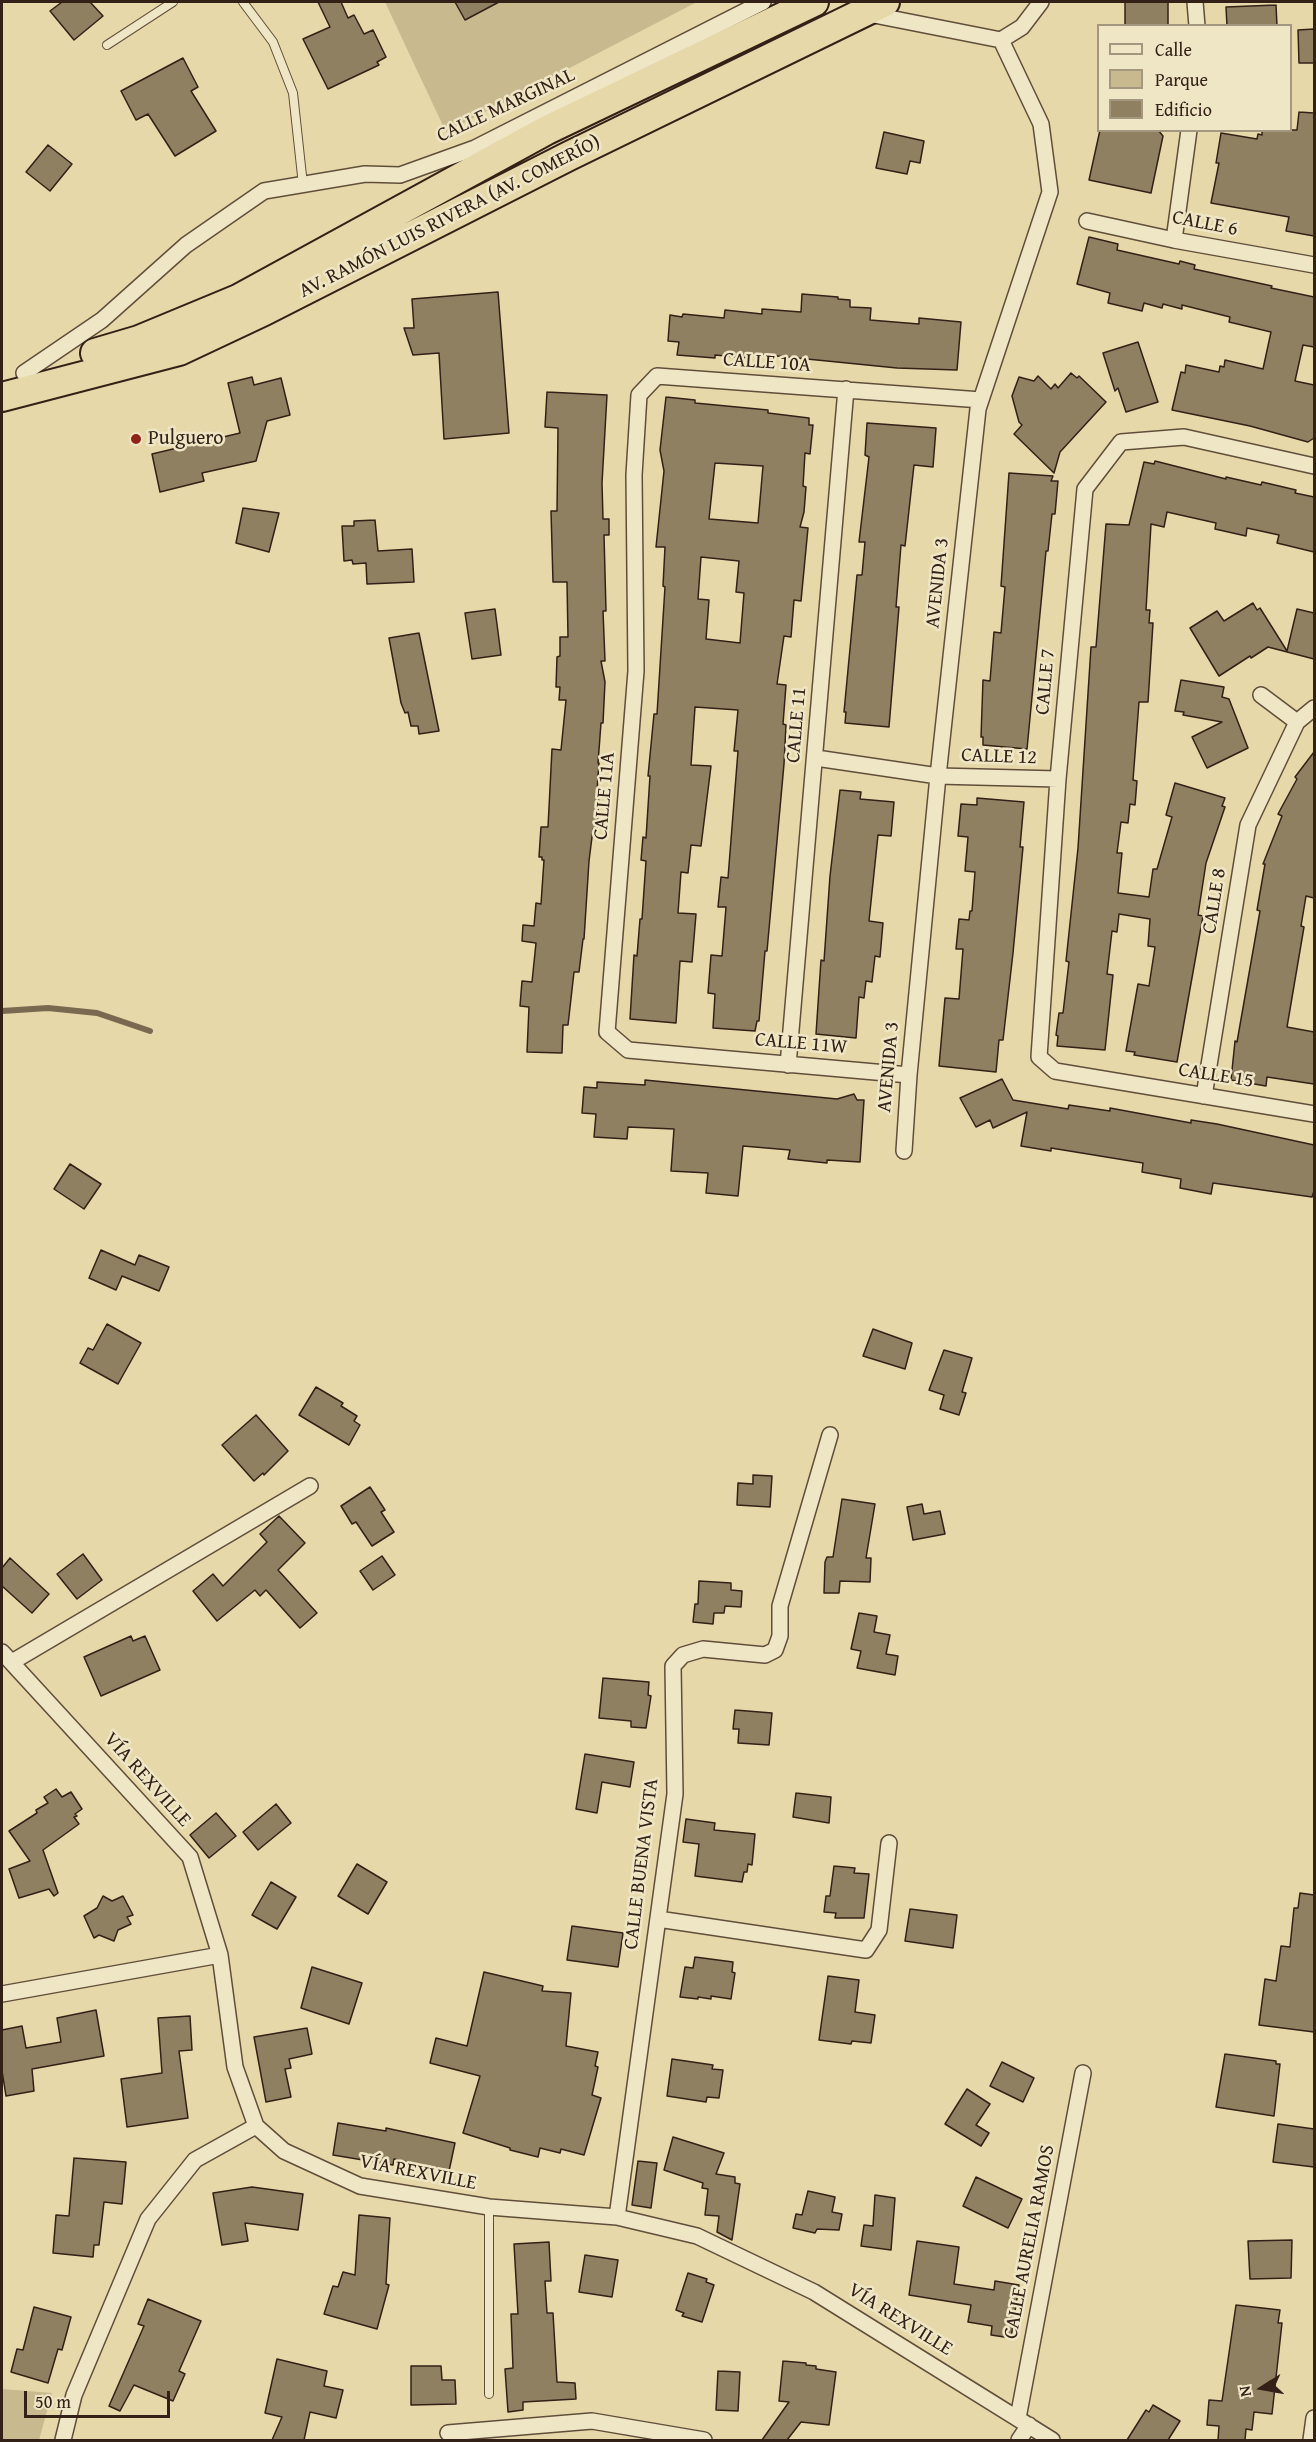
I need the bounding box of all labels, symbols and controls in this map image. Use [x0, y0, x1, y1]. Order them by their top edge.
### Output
legend [1097, 24, 1292, 132]
text: Calle [1155, 36, 1192, 63]
street label: CALLE MARGINAL [433, 64, 579, 148]
text: Parque [1155, 66, 1208, 93]
text: Edificio [1155, 96, 1212, 123]
street label: AV. RAMÓN LUIS RIVERA (AV. COMERÍO) [295, 130, 605, 304]
street label: CALLE 6 [1170, 206, 1240, 242]
street label: CALLE 10A [722, 348, 812, 378]
place label: Pulguero [148, 427, 223, 451]
marker: Pulguero [129, 432, 143, 446]
street label: AVENIDA 3 [921, 537, 955, 629]
street label: CALLE 7 [1031, 648, 1061, 716]
street label: CALLE 11 [782, 686, 812, 764]
street label: CALLE 12 [961, 744, 1037, 770]
street label: CALLE 11A [589, 751, 621, 841]
street label: CALLE 8 [1198, 866, 1232, 936]
street label: AVENIDA 3 [873, 1021, 905, 1113]
street label: CALLE 11W [754, 1028, 848, 1060]
street label: CALLE 15 [1177, 1058, 1255, 1094]
street label: VÍA REXVILLE [98, 1728, 196, 1832]
street label: CALLE BUENA VISTA [620, 1777, 664, 1951]
street label: CALLE AURELIA RAMOS [999, 2143, 1061, 2341]
street label: VÍA REXVILLE [357, 2150, 479, 2196]
street label: VÍA REXVILLE [843, 2278, 957, 2362]
north arrow [1232, 2358, 1292, 2418]
scale bar [27, 2379, 172, 2417]
text: N [1232, 2384, 1257, 2399]
text: 50 m [35, 2388, 71, 2415]

